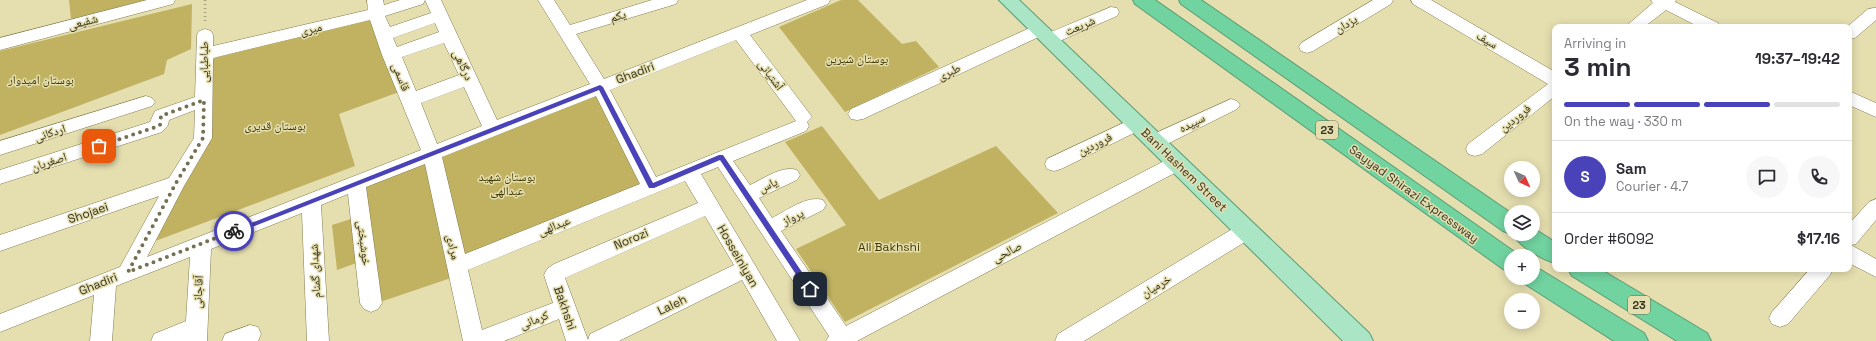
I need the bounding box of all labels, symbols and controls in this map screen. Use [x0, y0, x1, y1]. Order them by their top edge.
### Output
street label: یکم [608, 6, 628, 26]
street label: شفیعی [66, 10, 100, 34]
street label: یزدان [1332, 11, 1361, 37]
street label: شریعت [1062, 12, 1098, 40]
street label: میری [298, 19, 324, 39]
street label: سیف [1473, 28, 1501, 52]
text: Arriving in [1564, 35, 1626, 52]
street label: طباطبایی [196, 41, 212, 83]
street label: درگاهی [449, 47, 477, 83]
text: 19:37–19:42 [1755, 49, 1840, 68]
text: 3 min [1564, 50, 1632, 84]
park label: بوستان شیرین [826, 51, 888, 67]
street label: آشتیانی [754, 57, 788, 94]
street label: Ghadiri [613, 58, 657, 88]
street label: قاسمی [388, 60, 414, 94]
street label: طبری [935, 60, 963, 84]
park label: بوستان امیدوار [7, 72, 74, 88]
street label: فروردین [1496, 101, 1534, 135]
street label: سپیده [1176, 110, 1208, 136]
text: On the way · 330 m [1564, 113, 1682, 130]
park label: بوستان قدیری [244, 118, 306, 134]
street label: اردکانی [32, 120, 68, 146]
road number: 23 [1316, 121, 1338, 139]
street label: Bani Hashem Street [1138, 125, 1230, 215]
pin [82, 129, 116, 163]
street label: فروردین [1075, 129, 1115, 159]
icon: bag [88, 135, 110, 157]
street label: Sayyad Shirazi Expressway [1346, 141, 1482, 247]
street label: اصغریان [29, 149, 69, 175]
button: chat [1746, 156, 1788, 198]
button: phone [1798, 156, 1840, 198]
text: Sam [1616, 159, 1647, 178]
north arrow [1504, 161, 1540, 197]
map controls [1504, 161, 1540, 329]
text: S [1580, 167, 1590, 186]
park label: بوستان شهید عبدالهی [479, 169, 535, 199]
street label: یاس [756, 174, 780, 196]
text: Courier · 4.7 [1616, 178, 1688, 195]
street label: Shojaei [66, 199, 110, 227]
street label: پرواز [779, 205, 807, 229]
button: layers [1504, 205, 1540, 241]
courier [214, 211, 254, 251]
street label: عبدالهی [535, 212, 573, 240]
icon: bike [223, 220, 245, 242]
street label: خوشبختی [353, 220, 375, 267]
street label: Hosseiniyan [714, 222, 762, 290]
street label: Norozi [611, 225, 651, 253]
text: Order #6092 [1564, 229, 1654, 248]
text: $17.16 [1797, 229, 1840, 248]
street label: مرادی [442, 233, 464, 261]
street label: صالحی [989, 238, 1025, 266]
park label: Ali Bakhshi [858, 239, 920, 255]
street label: شهدای گمنام [306, 244, 324, 298]
button: + [1504, 249, 1540, 285]
street label: Ghadiri [76, 269, 120, 299]
street label: خرمیان [1138, 271, 1174, 301]
pin [793, 272, 827, 306]
street label: آقاجانی [189, 274, 207, 309]
icon: home [799, 278, 821, 300]
street label: Bakhshi [550, 284, 580, 332]
street label: Laleh [655, 291, 689, 319]
button: − [1504, 293, 1540, 329]
road number: 23 [1628, 296, 1650, 314]
street label: کرمانی [517, 307, 551, 333]

